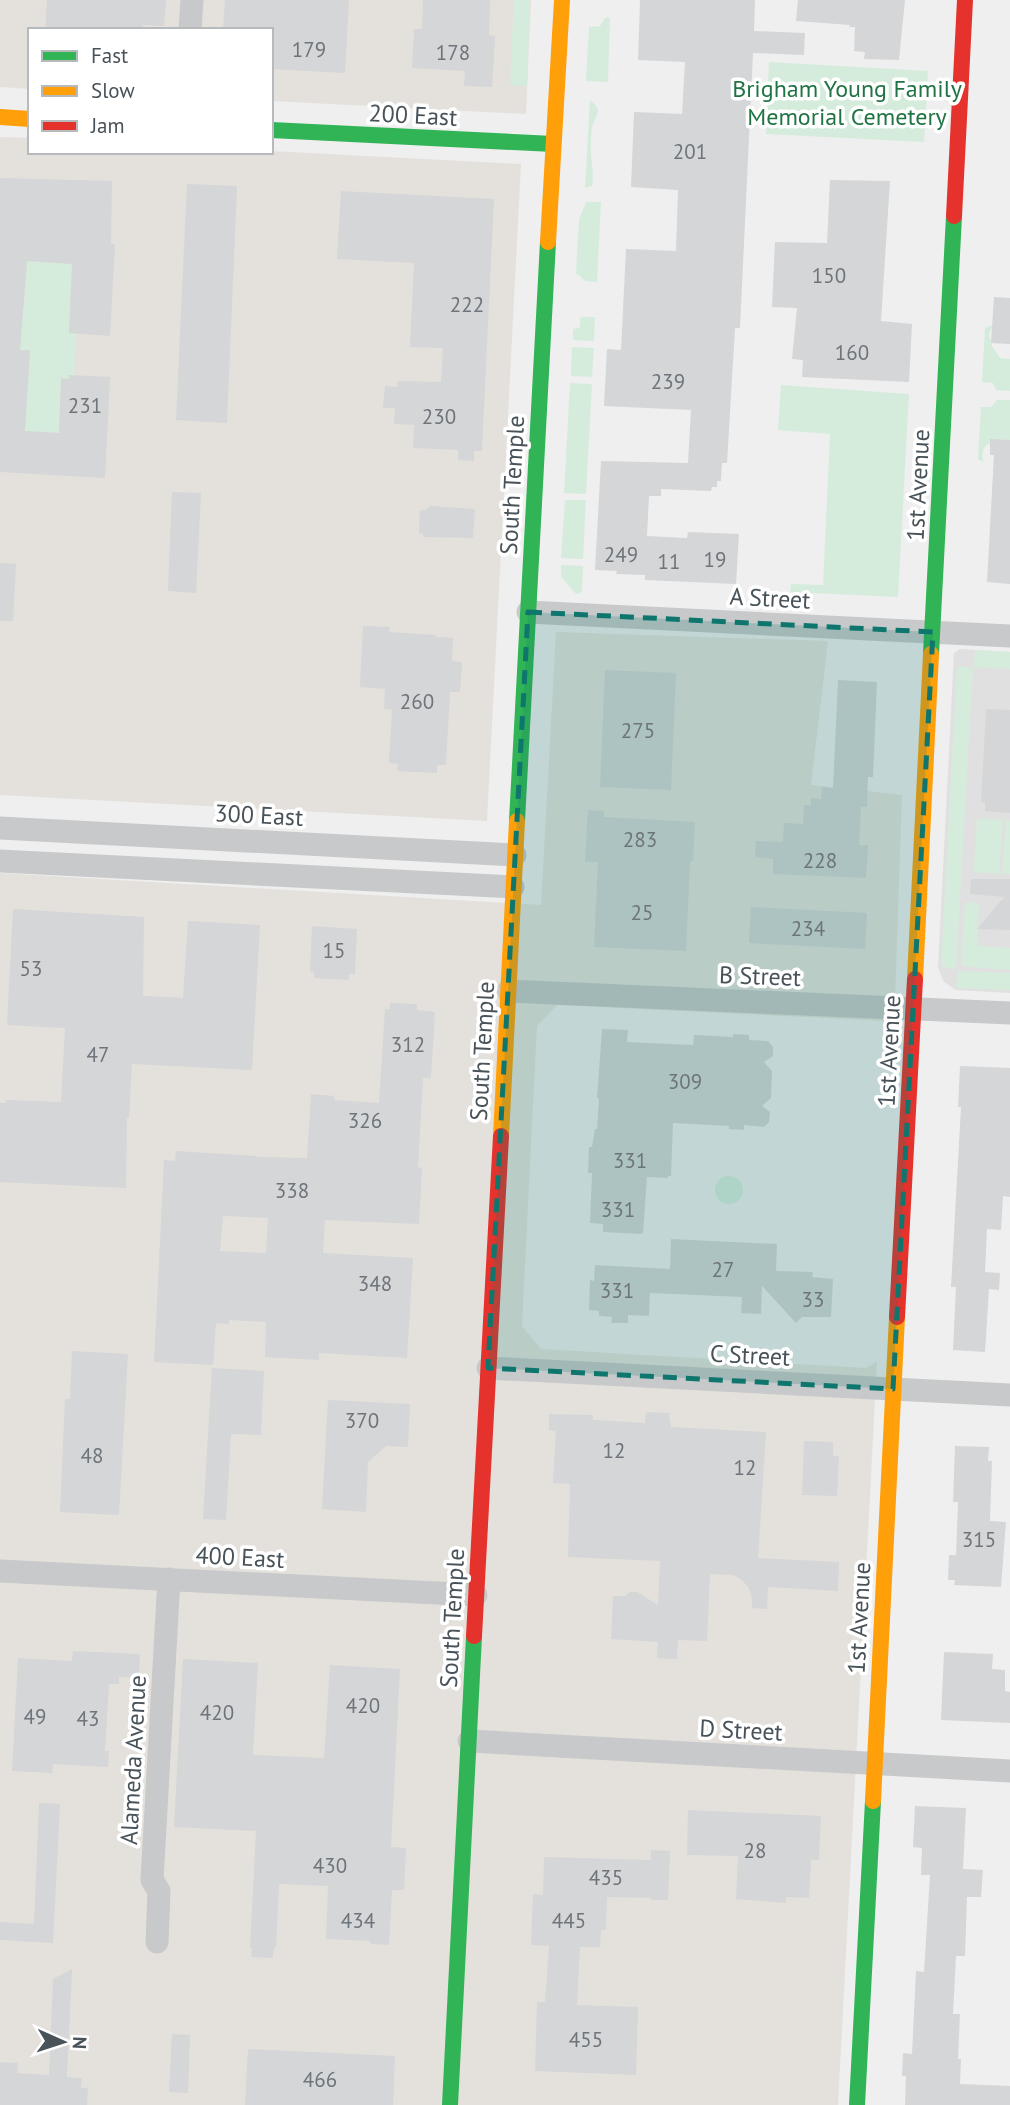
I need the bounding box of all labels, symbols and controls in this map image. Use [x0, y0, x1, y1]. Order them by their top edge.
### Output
legend [28, 28, 273, 154]
house number: 179 [292, 36, 326, 63]
house number: 178 [436, 39, 470, 66]
text: Fast [91, 42, 128, 69]
park label: Brigham Young Family Memorial Cemetery [732, 73, 962, 132]
text: Slow [91, 77, 135, 104]
street label: 200 East [368, 97, 458, 133]
text: Jam [90, 112, 125, 139]
house number: 201 [673, 138, 707, 165]
house number: 150 [812, 262, 846, 289]
house number: 222 [450, 291, 484, 318]
house number: 160 [835, 339, 869, 366]
house number: 239 [651, 368, 685, 395]
house number: 231 [68, 392, 102, 419]
house number: 230 [422, 403, 456, 430]
street label: South Temple [493, 414, 531, 556]
street label: 1st Avenue [900, 428, 936, 542]
house number: 249 [604, 541, 638, 568]
house number: 19 [704, 546, 726, 573]
house number: 11 [658, 548, 680, 575]
street label: A Street [729, 580, 811, 616]
house number: 260 [400, 688, 434, 715]
house number: 275 [621, 717, 655, 744]
street label: 300 East [214, 797, 304, 833]
house number: 283 [623, 826, 657, 853]
house number: 228 [803, 847, 837, 874]
house number: 25 [631, 899, 653, 926]
house number: 234 [791, 915, 825, 942]
house number: 15 [323, 937, 345, 964]
house number: 53 [20, 955, 42, 982]
street label: B Street [719, 959, 801, 993]
street label: South Temple [463, 980, 501, 1122]
street label: 1st Avenue [871, 994, 907, 1108]
house number: 312 [391, 1031, 425, 1058]
house number: 47 [87, 1041, 109, 1068]
house number: 309 [668, 1068, 702, 1095]
house number: 326 [348, 1107, 382, 1134]
house number: 331 [613, 1147, 647, 1174]
house number: 338 [275, 1177, 309, 1204]
house number: 331 [601, 1196, 635, 1223]
house number: 27 [712, 1256, 734, 1283]
house number: 348 [358, 1270, 392, 1297]
house number: 331 [600, 1277, 634, 1304]
house number: 33 [802, 1286, 824, 1313]
street label: C Street [709, 1337, 791, 1373]
house number: 370 [345, 1407, 379, 1434]
house number: 12 [603, 1437, 625, 1464]
house number: 48 [81, 1442, 103, 1469]
house number: 12 [734, 1454, 756, 1481]
house number: 315 [962, 1526, 996, 1553]
street label: 400 East [195, 1539, 285, 1575]
street label: South Temple [433, 1547, 471, 1689]
street label: 1st Avenue [841, 1561, 877, 1675]
street label: Alameda Avenue [113, 1674, 153, 1846]
house number: 420 [346, 1692, 380, 1719]
house number: 420 [200, 1699, 234, 1726]
house number: 49 [24, 1703, 46, 1730]
house number: 43 [77, 1705, 99, 1732]
street label: D Street [699, 1712, 783, 1748]
house number: 28 [744, 1837, 766, 1864]
house number: 430 [313, 1852, 347, 1879]
house number: 435 [589, 1864, 623, 1891]
house number: 434 [341, 1907, 375, 1934]
house number: 445 [552, 1907, 586, 1934]
north arrow [28, 2007, 98, 2077]
house number: 455 [569, 2026, 603, 2053]
text: N [68, 2036, 92, 2050]
house number: 466 [303, 2066, 337, 2093]

